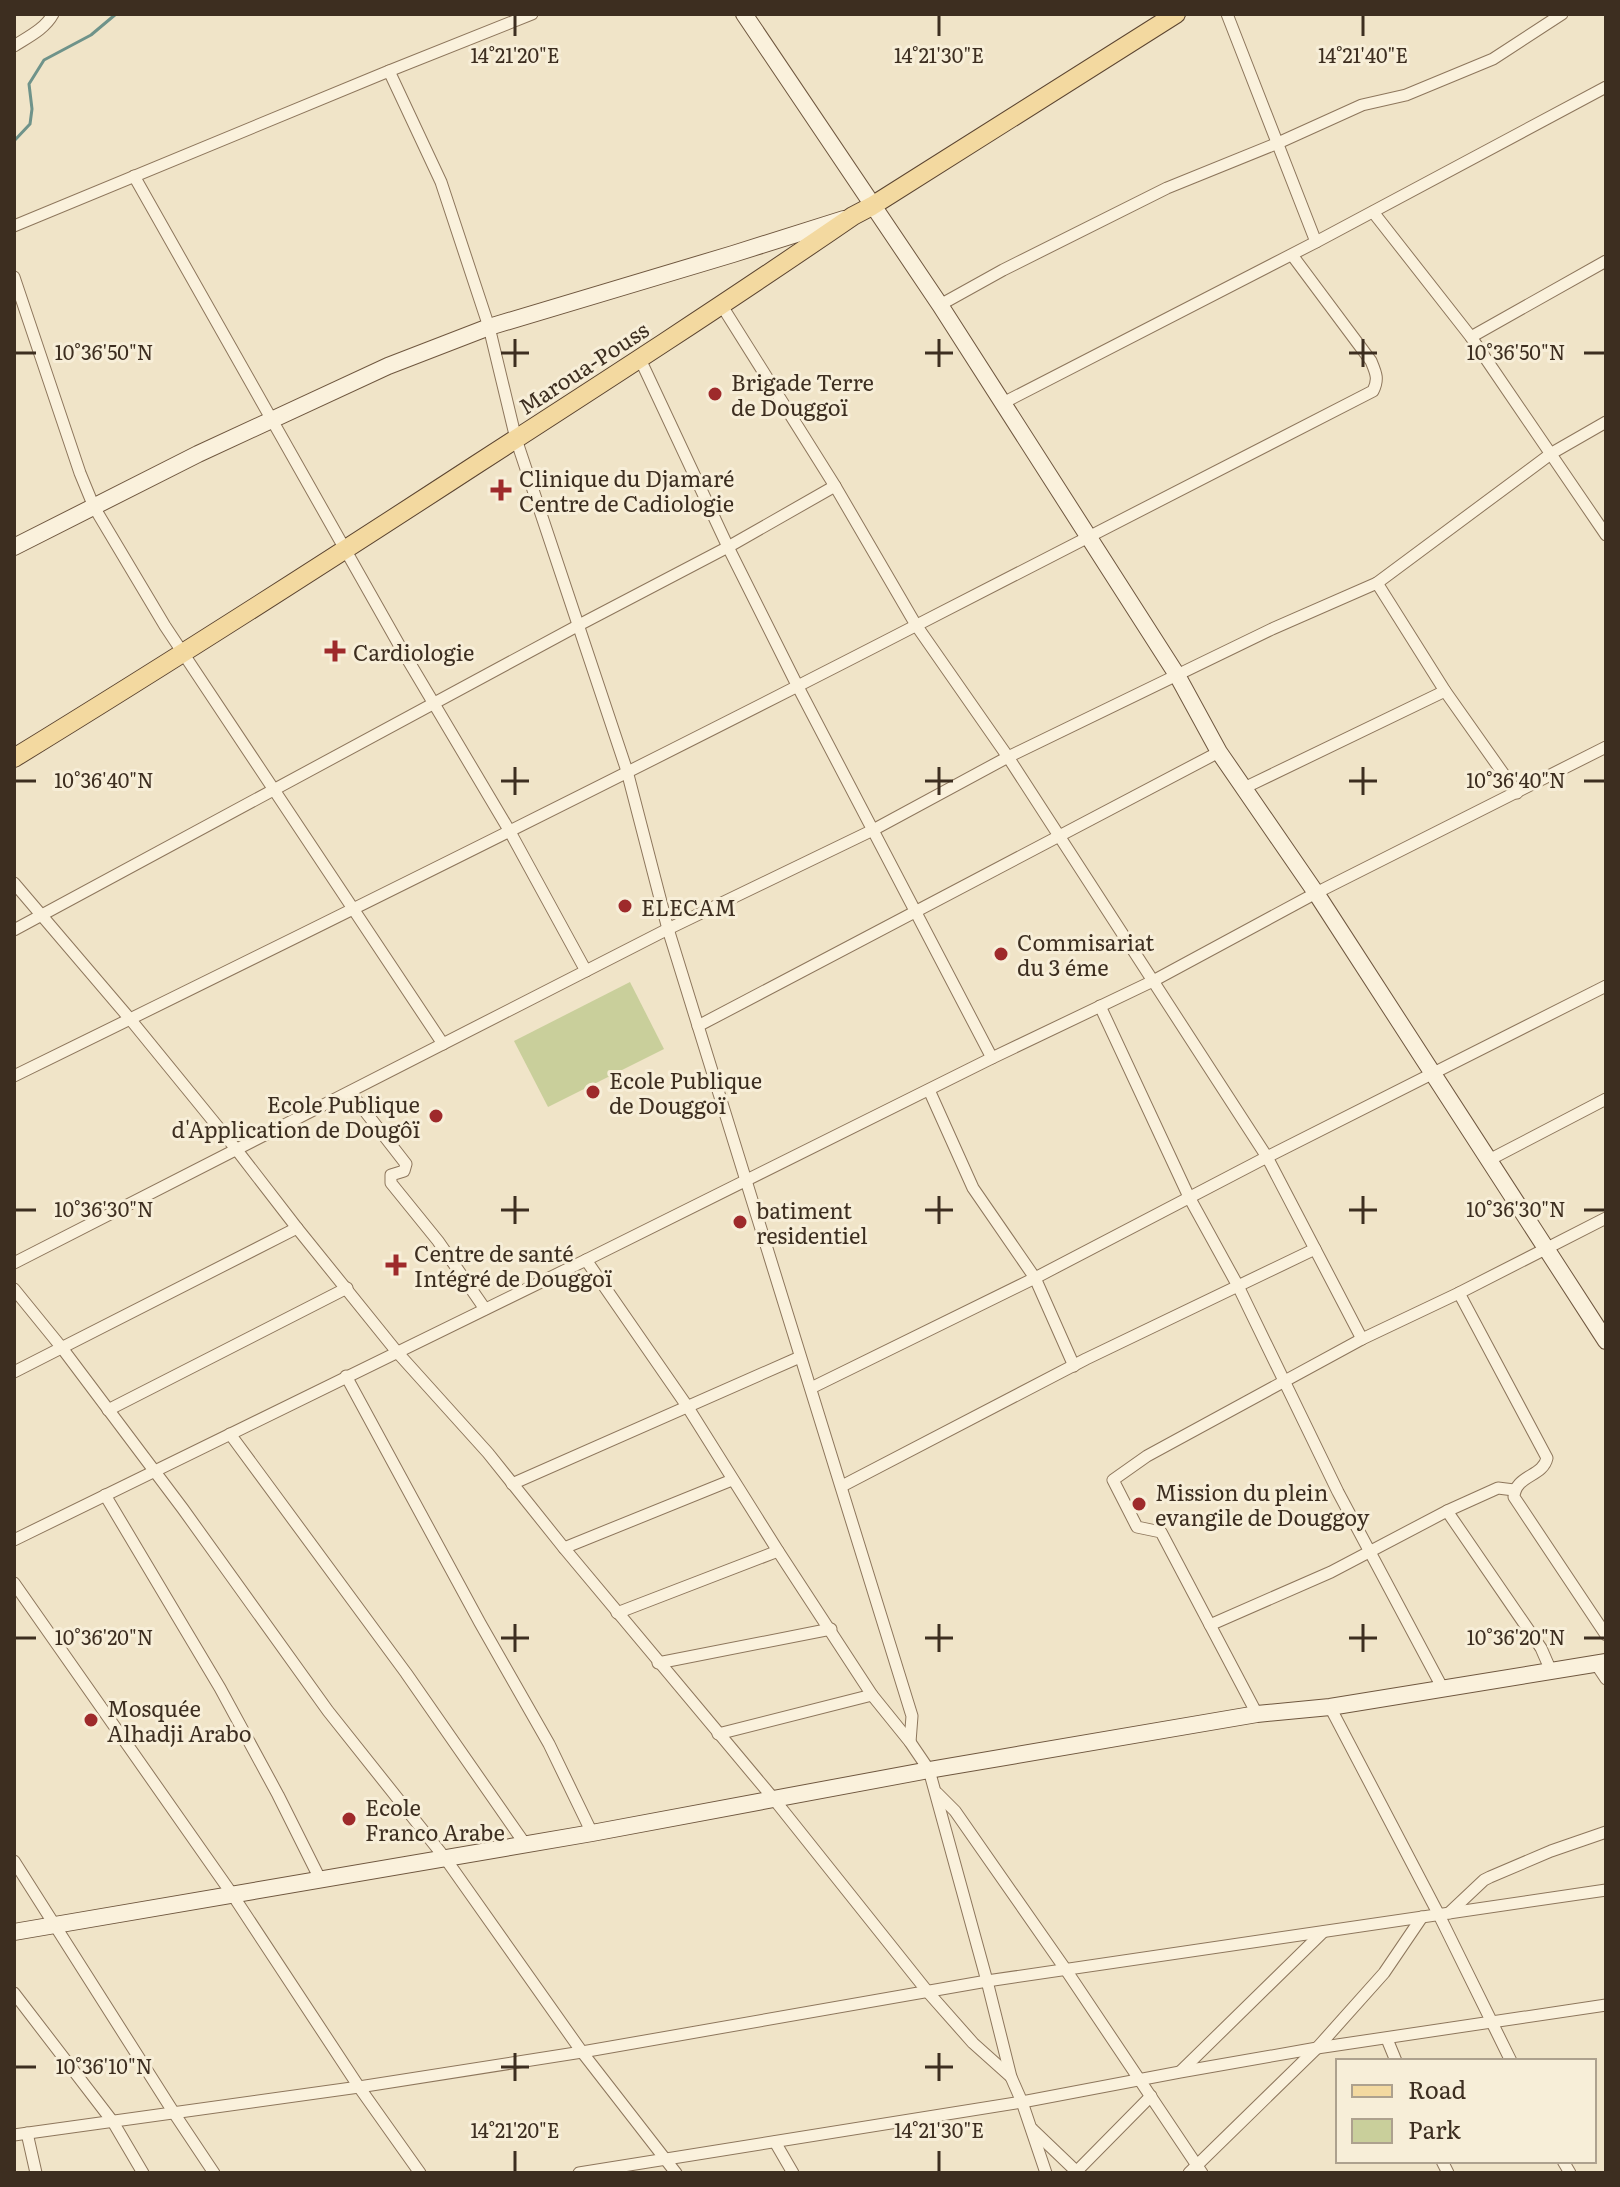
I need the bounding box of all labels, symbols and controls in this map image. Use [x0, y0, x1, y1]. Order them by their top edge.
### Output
text: 14°21'20"E [470, 39, 560, 69]
text: 14°21'30"E [894, 39, 984, 69]
text: 14°21'40"E [1318, 39, 1408, 69]
street label: Maroua-Pouss [511, 312, 655, 422]
text: 10°36'50"N [55, 336, 153, 366]
text: 10°36'50"N [1467, 336, 1565, 366]
place label: Brigade Terre de Douggoï [731, 365, 874, 423]
marker: Brigade Terre de Douggoï [706, 385, 724, 403]
place label: Clinique du Djamaré Centre de Cadiologie [519, 461, 735, 519]
marker: Clinique du Djamaré Centre de Cadiologie [490, 479, 512, 501]
place label: Cardiologie [353, 635, 474, 668]
marker: Cardiologie [324, 640, 346, 662]
text: 10°36'40"N [54, 764, 154, 794]
text: 10°36'40"N [1466, 764, 1566, 794]
place label: ELECAM [641, 890, 736, 923]
marker: ELECAM [616, 897, 634, 915]
place label: Commisariat du 3 éme [1017, 925, 1154, 983]
marker: Commisariat du 3 éme [992, 945, 1010, 963]
place label: Ecole Publique de Douggoï [609, 1063, 762, 1121]
marker: Ecole Publique de Douggoï [584, 1083, 602, 1101]
place label: Ecole Publique d'Application de Dougôï [172, 1087, 420, 1145]
marker: Ecole Publique d'Application de Dougôï [427, 1107, 445, 1125]
text: 10°36'30"N [54, 1193, 154, 1223]
place label: batiment residentiel [756, 1193, 868, 1251]
text: 10°36'30"N [1466, 1193, 1566, 1223]
marker: batiment residentiel [731, 1213, 749, 1231]
place label: Centre de santé Intégré de Douggoï [414, 1236, 612, 1294]
marker: Centre de santé Intégré de Douggoï [385, 1254, 407, 1276]
place label: Mission du plein evangile de Douggoy [1155, 1475, 1370, 1533]
marker: Mission du plein evangile de Douggoy [1130, 1495, 1148, 1513]
text: 10°36'20"N [55, 1621, 153, 1651]
text: 10°36'20"N [1467, 1621, 1565, 1651]
place label: Mosquée Alhadji Arabo [107, 1691, 252, 1749]
marker: Mosquée Alhadji Arabo [82, 1711, 100, 1729]
place label: Ecole Franco Arabe [365, 1790, 505, 1848]
marker: Ecole Franco Arabe [340, 1810, 358, 1828]
text: 10°36'10"N [56, 2050, 152, 2080]
legend [1336, 2059, 1596, 2163]
text: Road [1408, 2071, 1467, 2106]
text: Park [1408, 2111, 1461, 2146]
text: 14°21'20"E [470, 2114, 560, 2144]
text: 14°21'30"E [894, 2114, 984, 2144]

